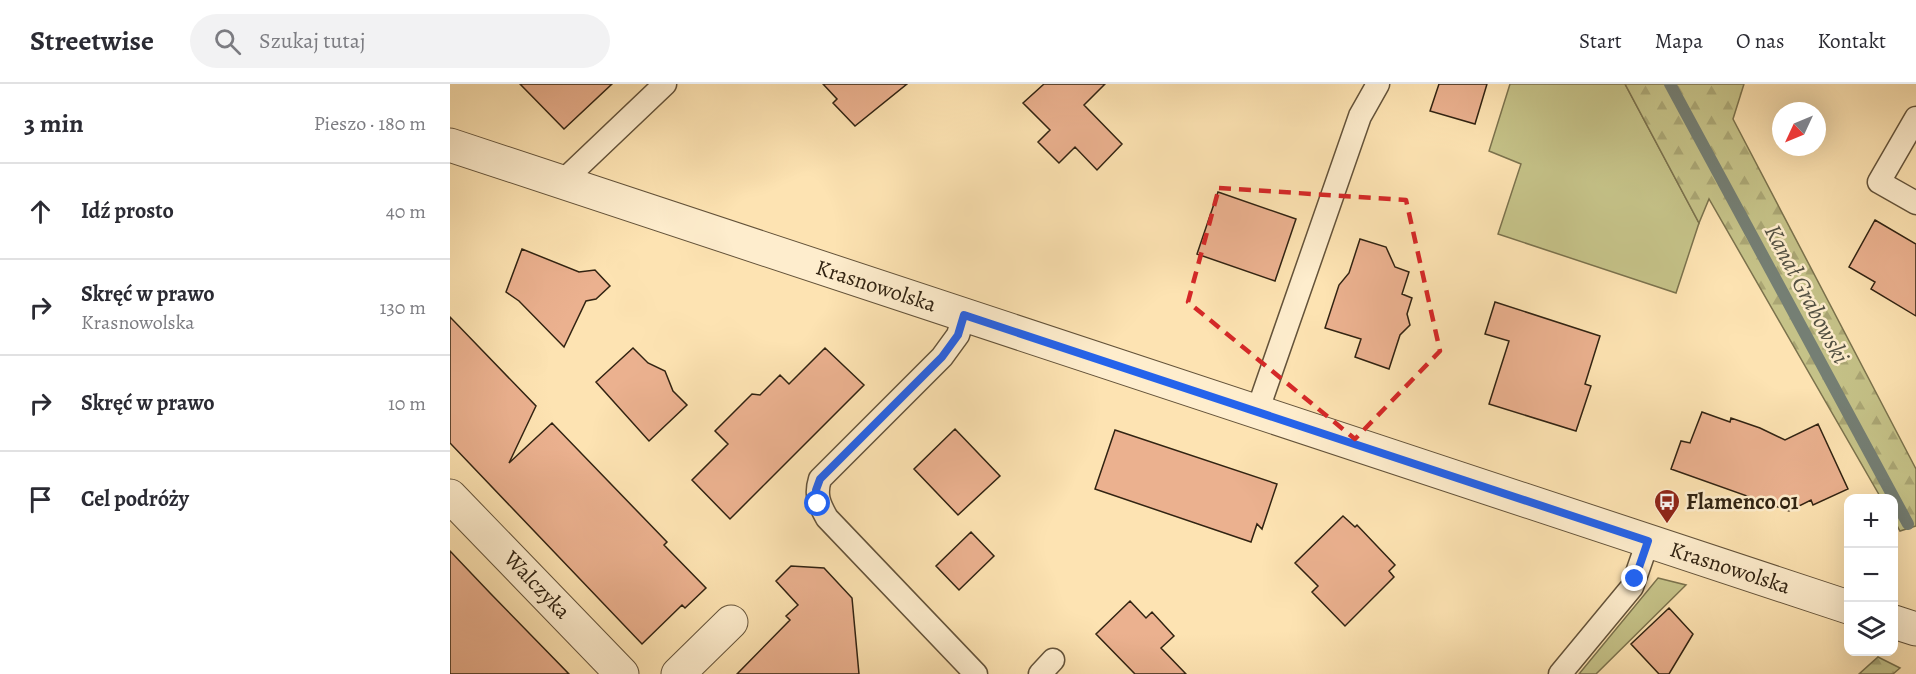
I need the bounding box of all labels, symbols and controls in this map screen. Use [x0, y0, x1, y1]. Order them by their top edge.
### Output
search box [190, 14, 610, 68]
text: Streetwise [30, 22, 154, 60]
icon: search [211, 25, 244, 58]
text: Szukaj tutaj [259, 26, 365, 56]
text: Start [1579, 27, 1622, 55]
text: Mapa [1655, 27, 1703, 55]
text: O nas [1736, 27, 1784, 55]
text: Kontakt [1817, 27, 1886, 55]
north arrow [1772, 102, 1826, 156]
text: 3 min [24, 106, 84, 141]
text: Pieszo · 180 m [314, 110, 426, 137]
icon: ahead [24, 195, 57, 228]
text: Idź prosto [81, 196, 174, 226]
text: 40 m [386, 198, 426, 225]
water label: Kanał Grabowski [1757, 219, 1857, 369]
street label: Krasnowolska [812, 252, 941, 320]
text: Skręć w prawo [81, 279, 215, 309]
icon: right [24, 291, 57, 324]
text: 130 m [380, 294, 426, 321]
text: Krasnowolska [81, 309, 195, 336]
icon: right [24, 387, 57, 420]
text: Skręć w prawo [81, 388, 215, 418]
text: 10 m [388, 390, 426, 417]
icon: arrive [24, 483, 57, 516]
text: Cel podróży [81, 484, 189, 514]
bus stop icon: Flamenco 01 [1652, 487, 1682, 525]
place label: Flamenco 01 [1686, 487, 1799, 517]
route start [804, 490, 830, 516]
map controls [1844, 494, 1898, 656]
button: + [1844, 494, 1898, 548]
street label: Krasnowolska [1666, 534, 1795, 602]
street label: Walczyka [496, 544, 578, 626]
button: − [1844, 548, 1898, 602]
route end [1621, 565, 1647, 591]
button: layers [1844, 602, 1898, 656]

